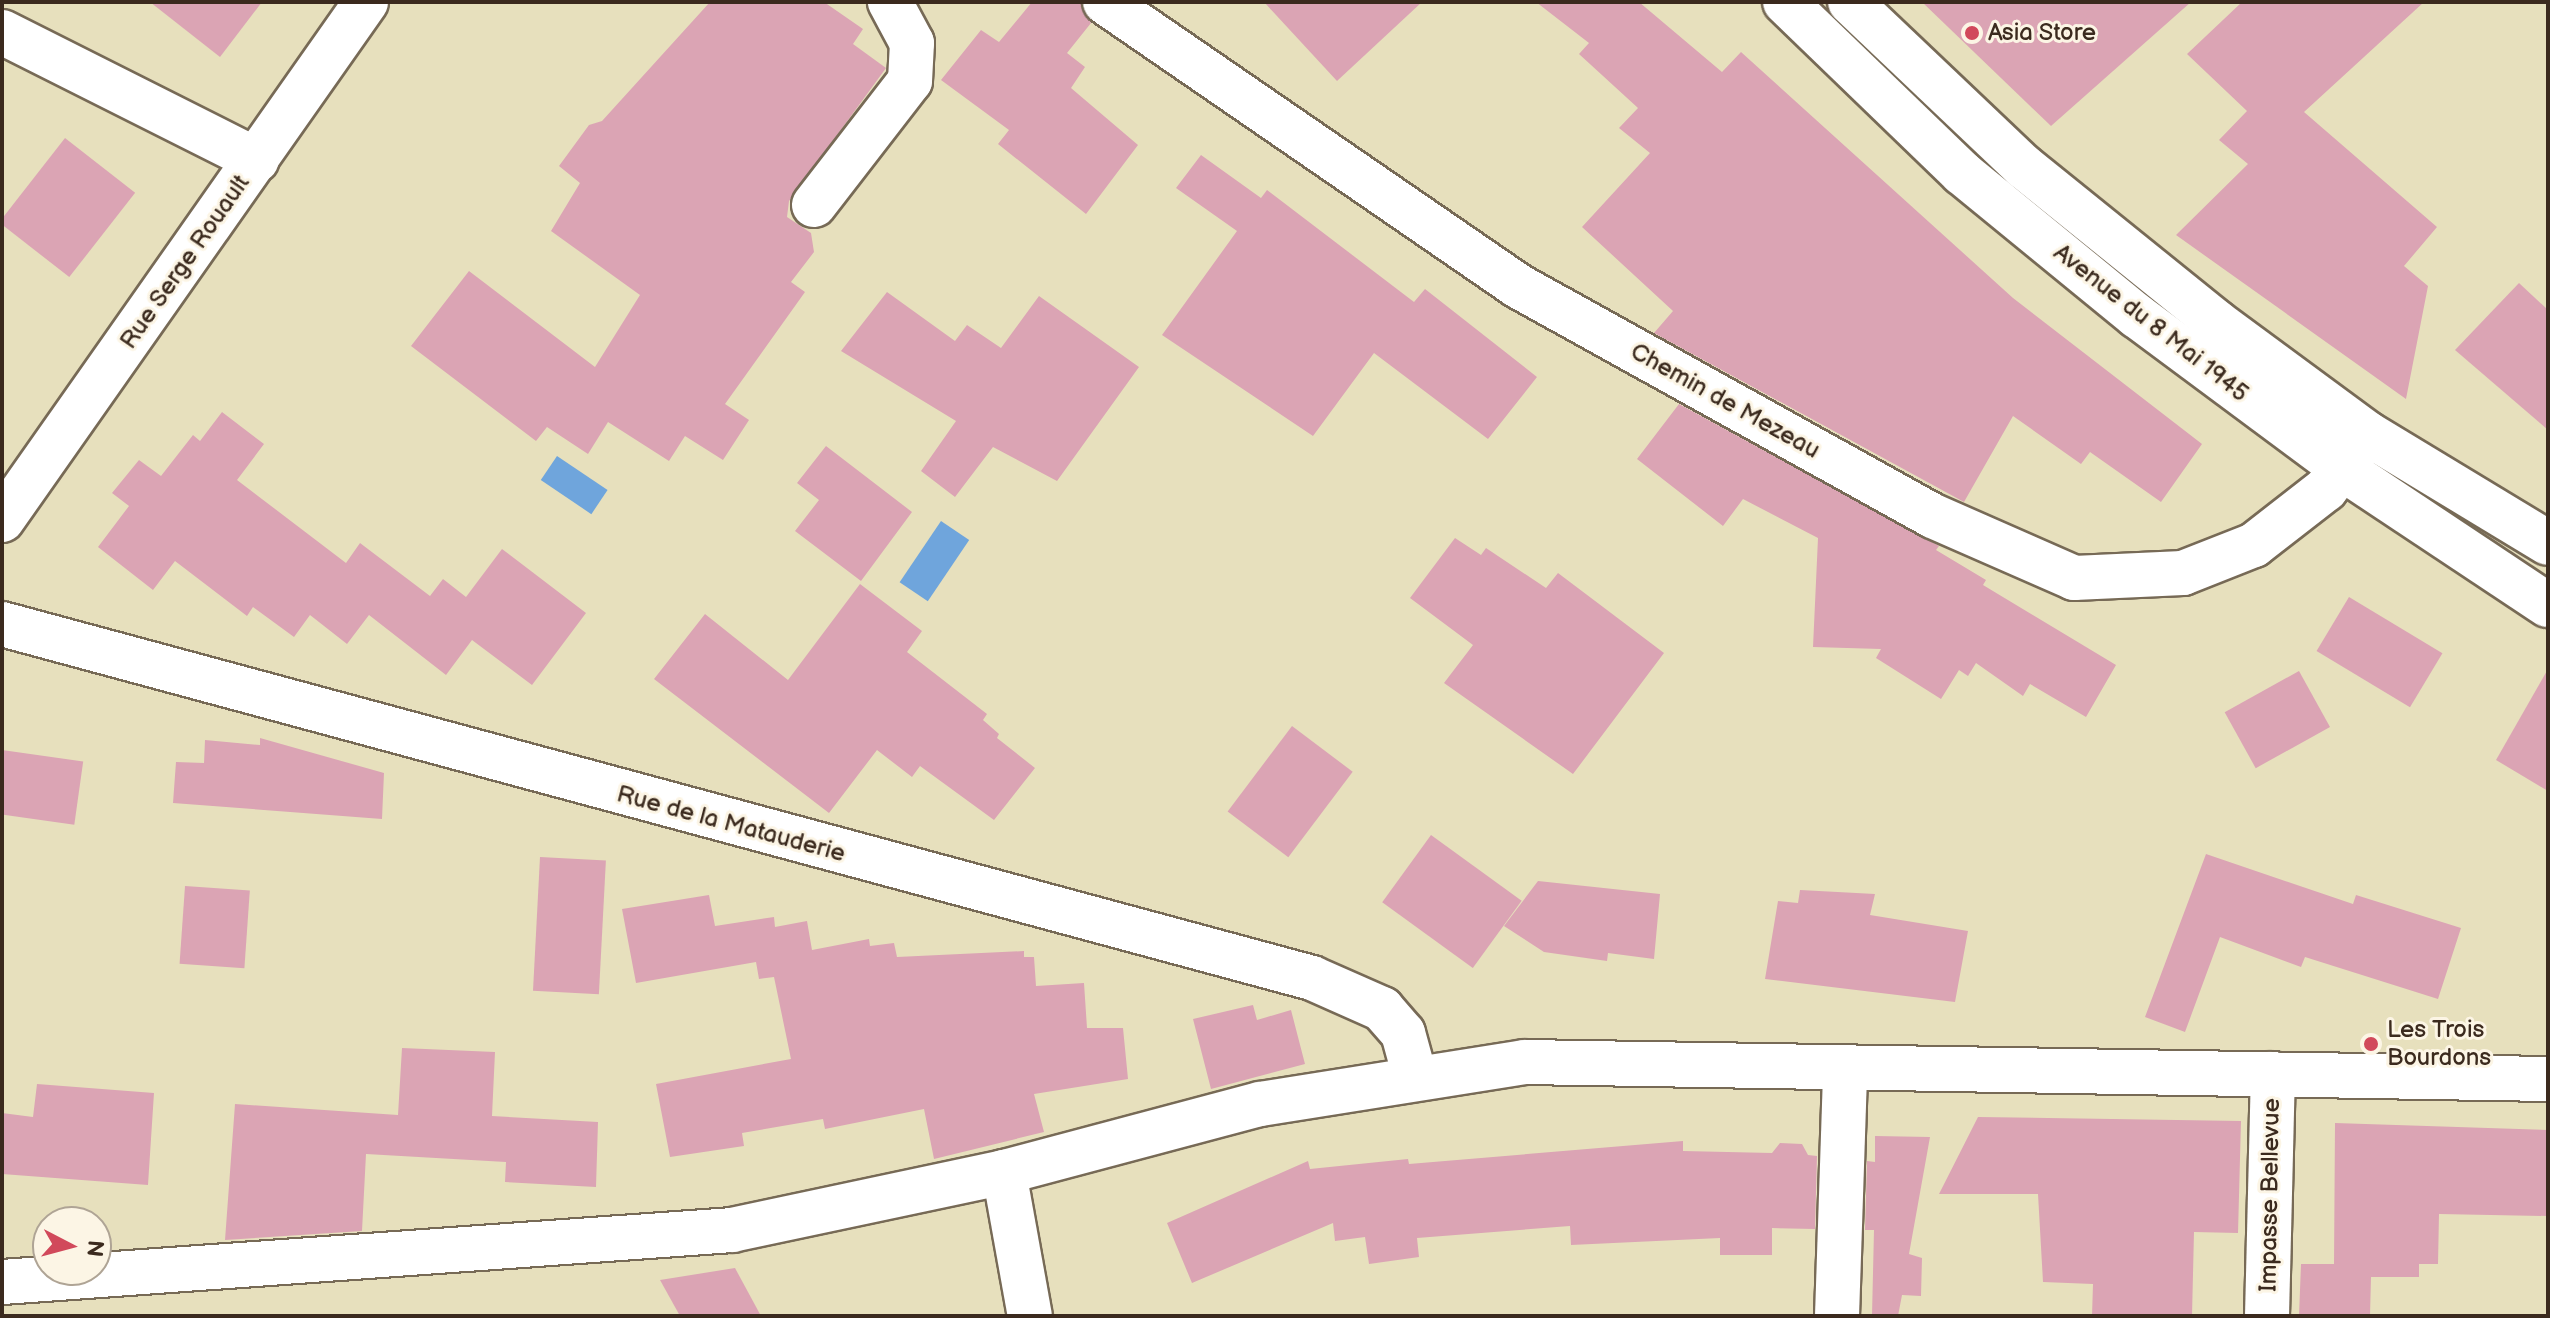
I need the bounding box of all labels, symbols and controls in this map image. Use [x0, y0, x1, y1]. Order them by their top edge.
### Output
place label: Asia Store [1988, 19, 2097, 47]
marker: Asia Store [1963, 24, 1981, 42]
street label: Rue Serge Rouault [114, 169, 256, 355]
street label: Avenue du 8 Mai 1945 [2048, 238, 2254, 408]
street label: Chemin de Mezeau [1625, 337, 1825, 465]
street label: Rue de la Matauderie [614, 780, 848, 868]
place label: Les Trois Bourdons [2387, 1016, 2491, 1072]
marker: Les Trois Bourdons [2362, 1035, 2380, 1053]
street label: Impasse Bellevue [2254, 1098, 2286, 1292]
north arrow [32, 1206, 112, 1286]
text: N [80, 1239, 109, 1258]

